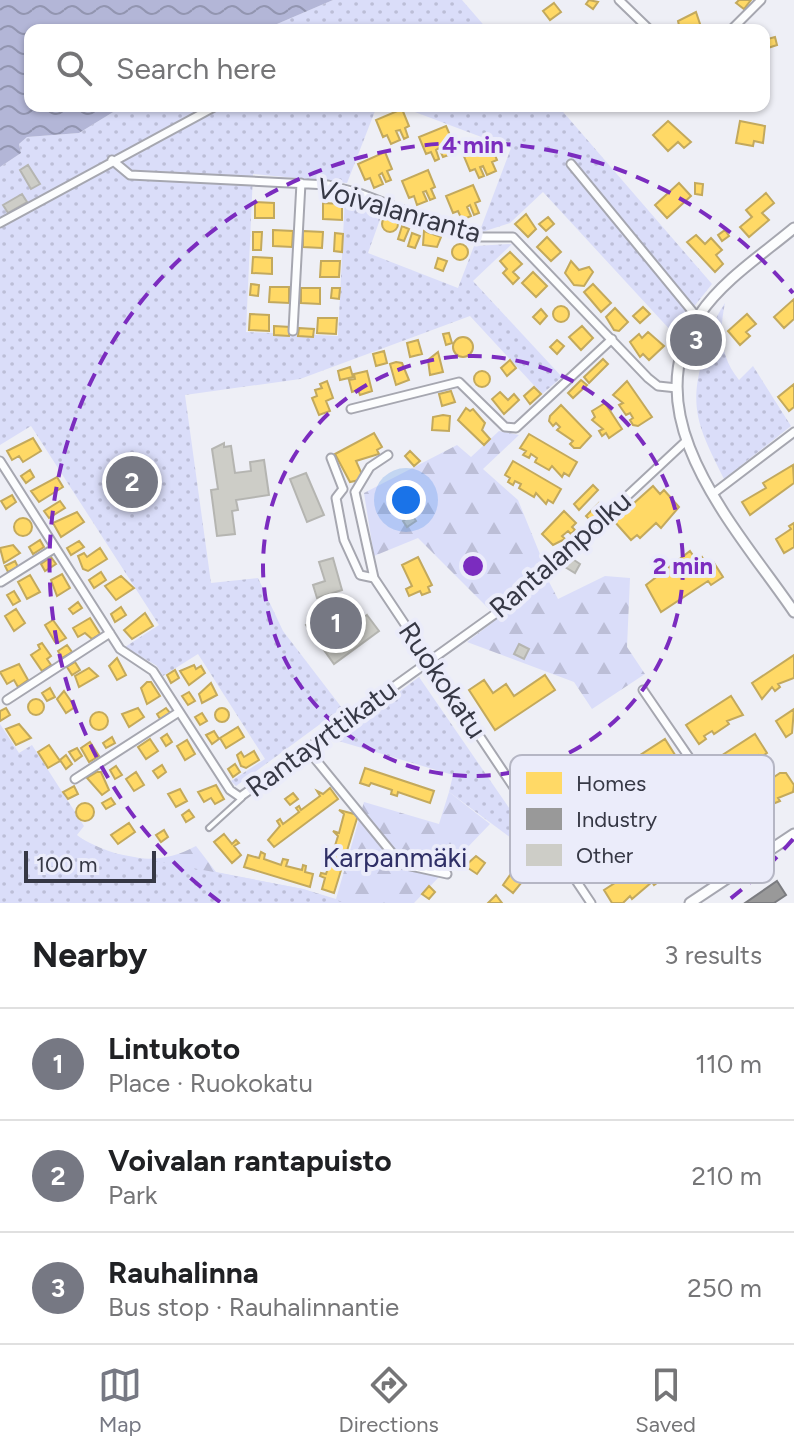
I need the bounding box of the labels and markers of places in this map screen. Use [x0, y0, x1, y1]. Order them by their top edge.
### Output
pin: 3 [670, 310, 722, 370]
pin: 2 [106, 452, 158, 512]
centre of rings [459, 552, 487, 580]
pin: 1 [310, 593, 362, 653]

